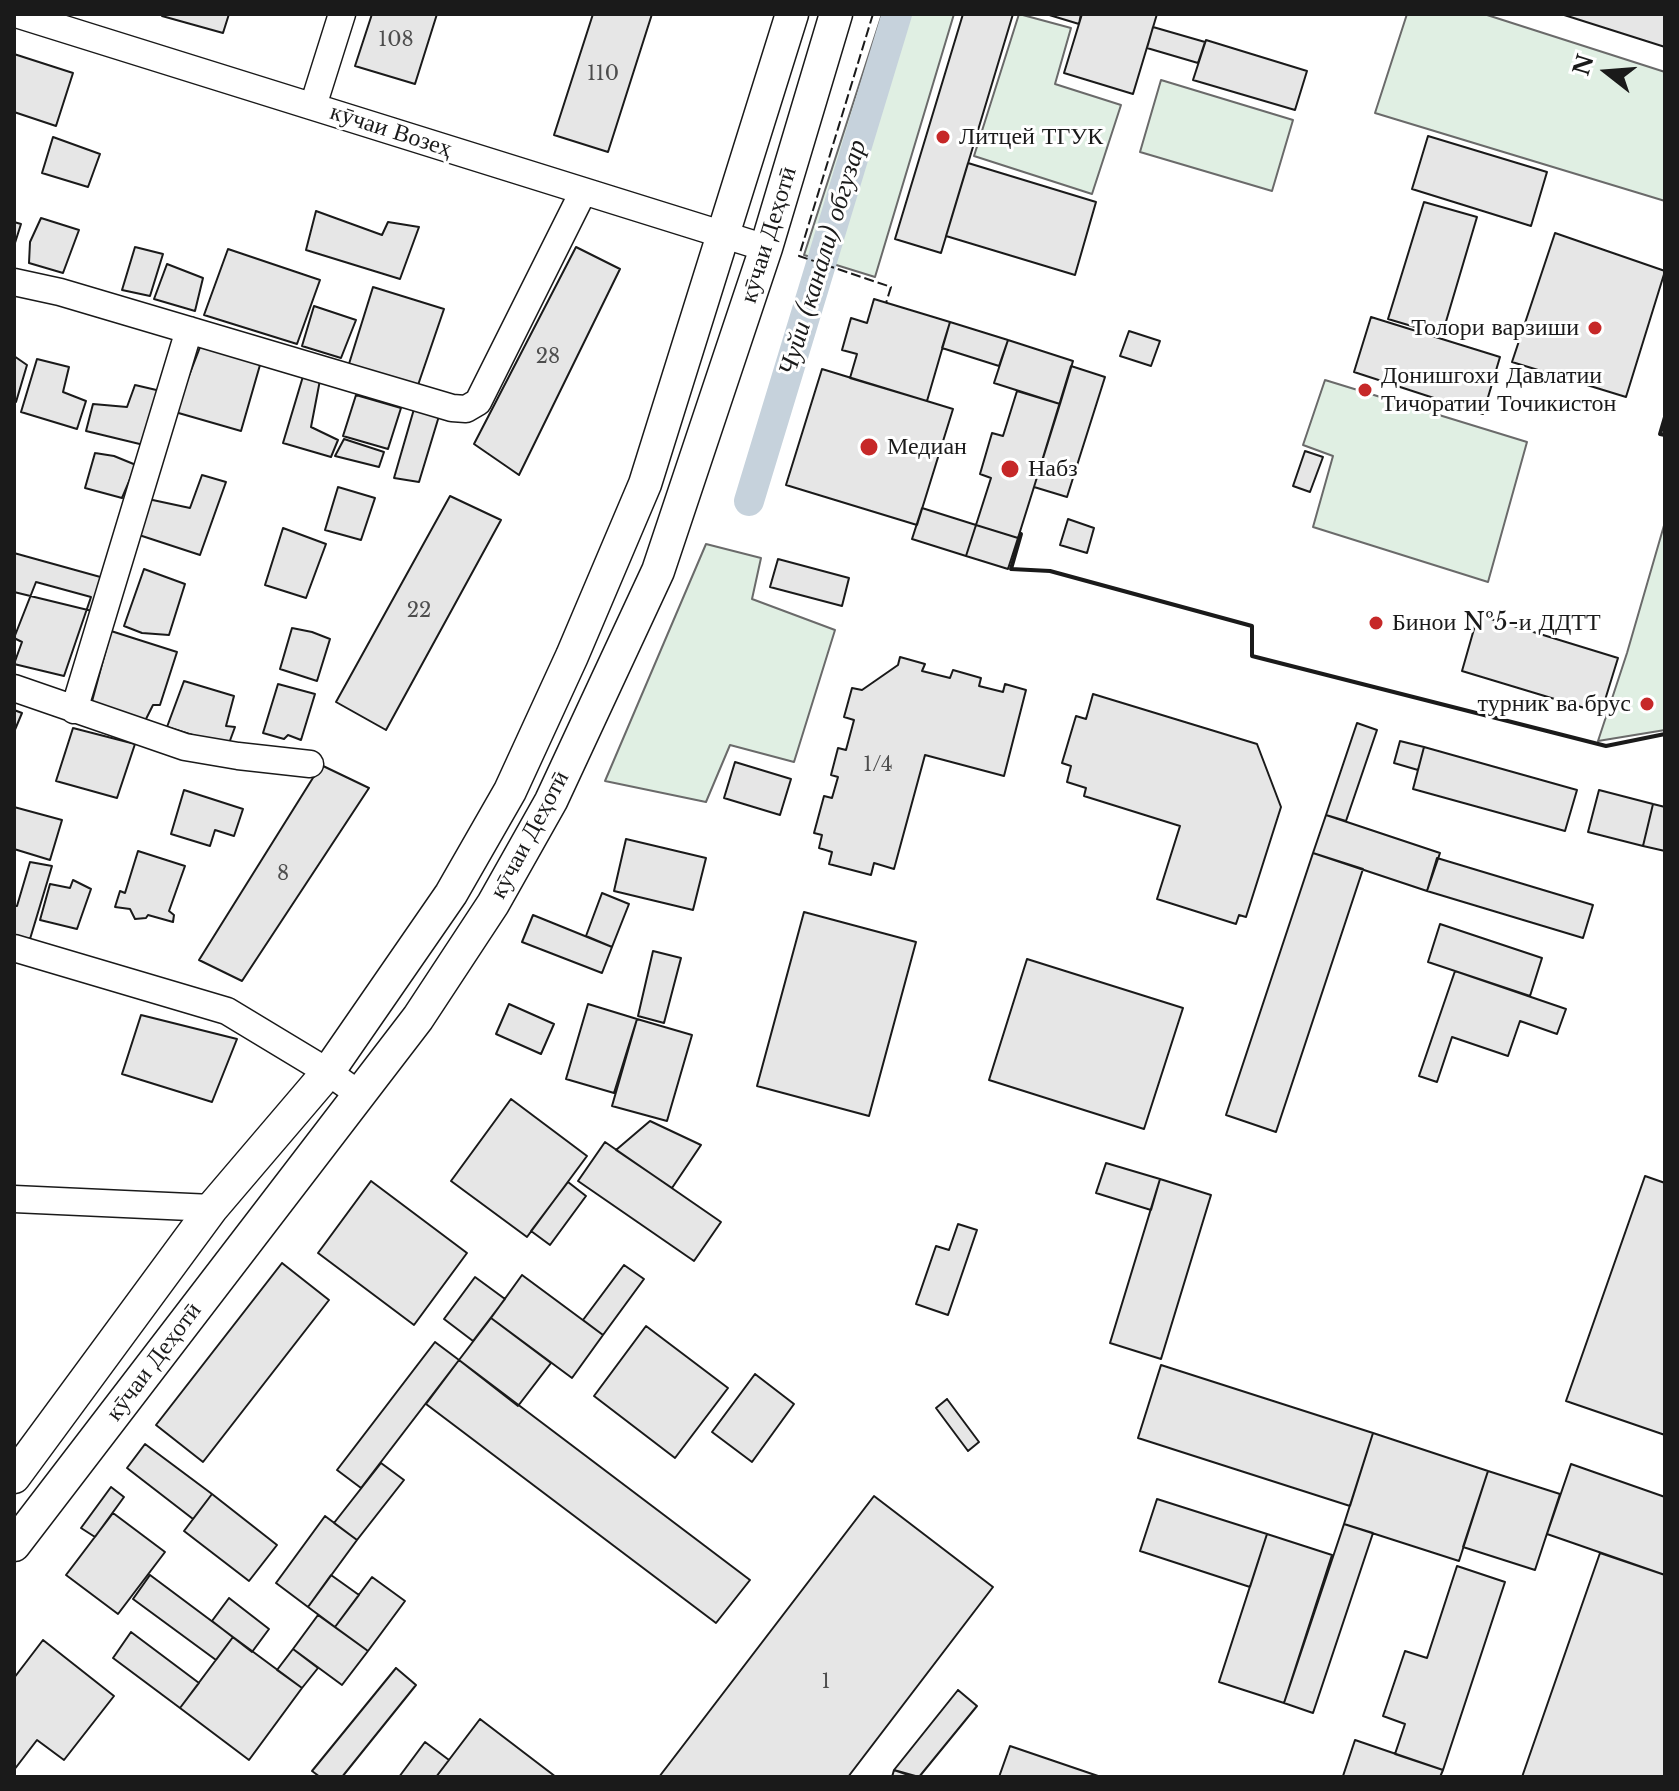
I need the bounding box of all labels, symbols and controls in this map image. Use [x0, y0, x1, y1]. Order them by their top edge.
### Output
house number: 108 [378, 28, 414, 52]
north arrow [1567, 32, 1647, 112]
text: N [1568, 51, 1600, 79]
house number: 110 [587, 62, 619, 86]
street label: кӯчаи Возеҳ [327, 98, 455, 164]
place label: Литцей ТГУК [959, 123, 1103, 151]
marker: Литцей ТГУК [934, 128, 952, 146]
water label: Чуйи (канали) обгузар [772, 136, 874, 380]
street label: кӯчаи Деҳотӣ [735, 164, 803, 306]
place label: Толори варзиши [1411, 314, 1579, 342]
marker: Толори варзиши [1586, 319, 1604, 337]
house number: 28 [536, 345, 560, 369]
place label: Донишгохи Давлатии Тичоратии Точикистон [1381, 362, 1616, 418]
marker: Донишгохи Давлатии Тичоратии Точикистон [1356, 381, 1374, 399]
place label: Медиан [887, 433, 967, 461]
marker: Медиан [858, 436, 880, 458]
place label: Набз [1028, 455, 1078, 483]
marker: Набз [999, 458, 1021, 480]
house number: 22 [407, 599, 431, 623]
place label: Бинои №5-и ДДТТ [1392, 609, 1601, 637]
marker: Бинои №5-и ДДТТ [1367, 614, 1385, 632]
place label: турник ва брус [1477, 690, 1631, 718]
marker: турник ва брус [1638, 695, 1656, 713]
house number: 1/4 [863, 753, 893, 777]
street label: кӯчаи Деҳотӣ [484, 766, 576, 904]
house number: 8 [277, 862, 289, 886]
street label: кӯчаи Деҳотӣ [100, 1297, 208, 1427]
house number: 1 [822, 1670, 830, 1694]

